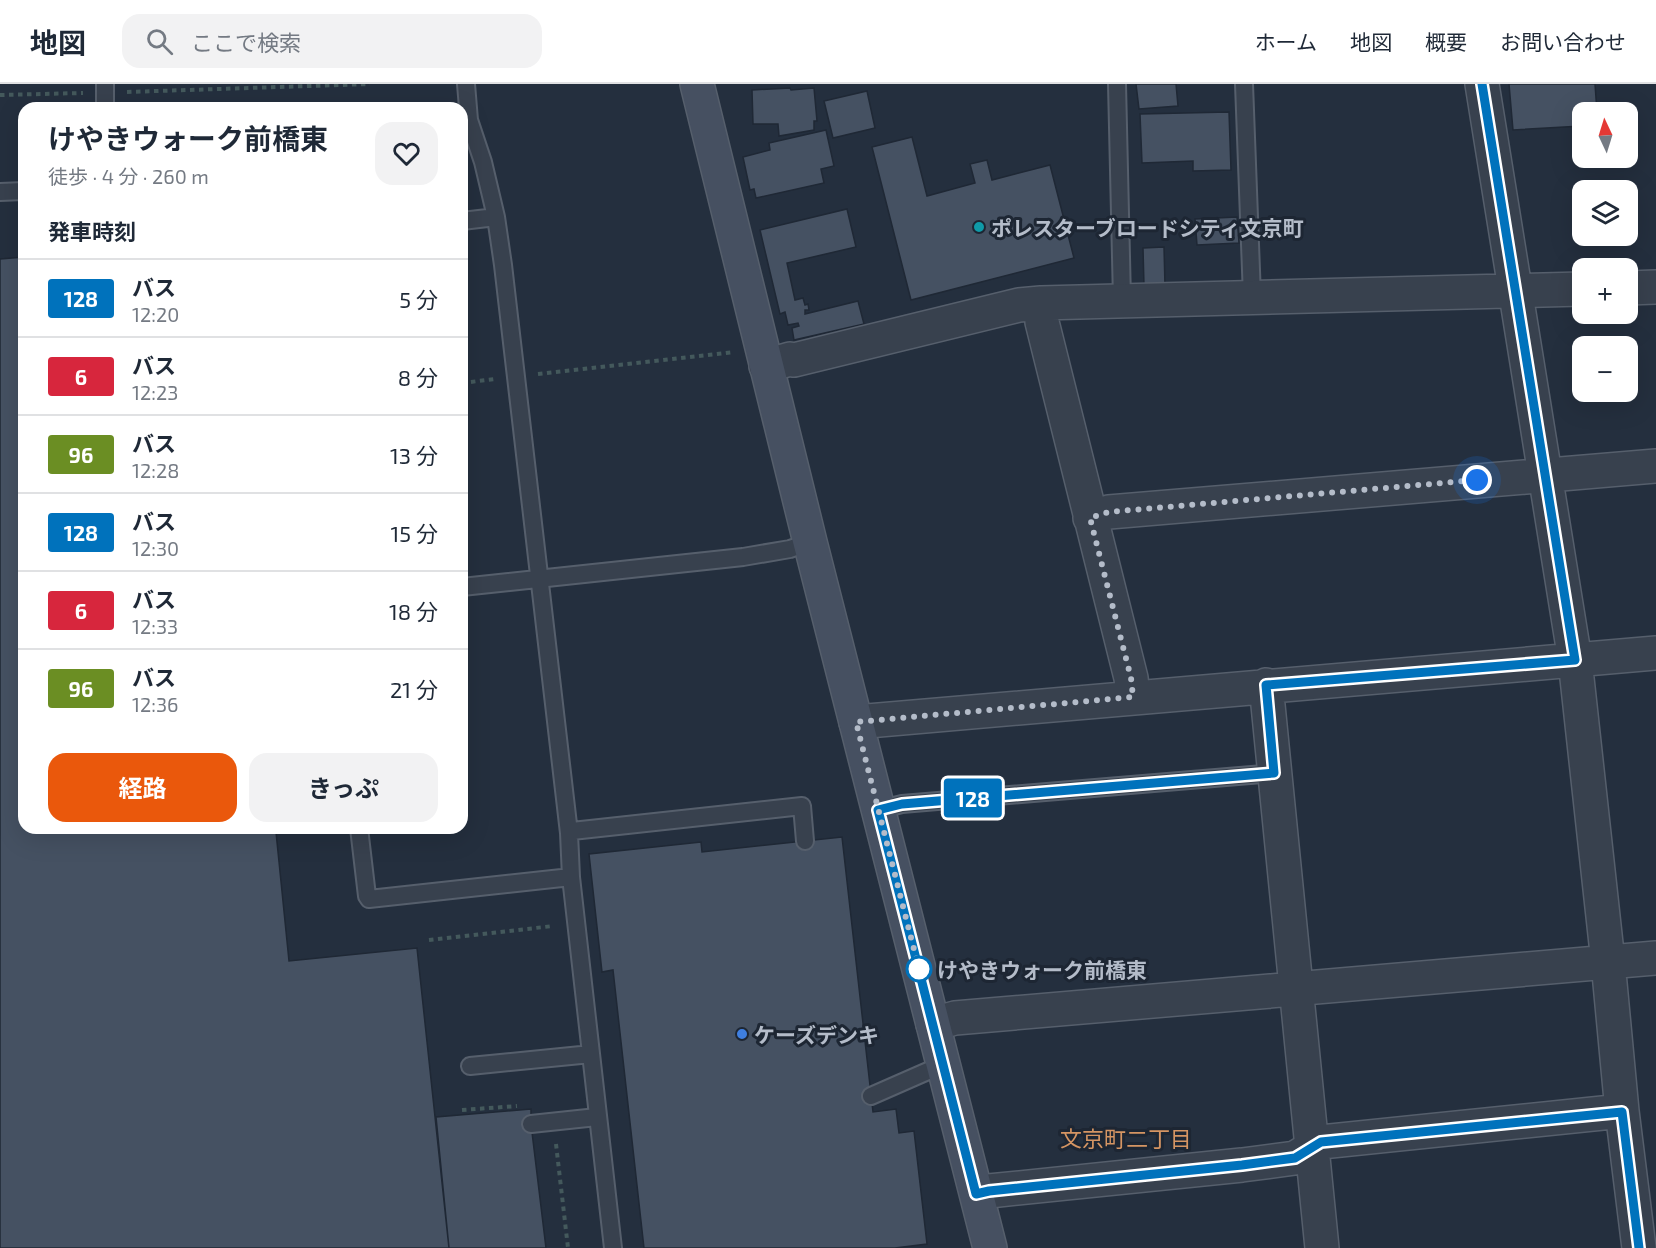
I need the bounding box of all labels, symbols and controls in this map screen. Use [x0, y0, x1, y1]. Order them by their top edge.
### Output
search box [122, 14, 542, 68]
text: 地図 [30, 25, 86, 59]
icon: search [143, 25, 176, 58]
text: ここで検索 [191, 29, 301, 55]
text: ホーム [1255, 29, 1317, 54]
text: 地図 [1350, 29, 1392, 54]
text: 概要 [1425, 29, 1467, 54]
text: お問い合わせ [1500, 29, 1626, 54]
north arrow [1572, 102, 1638, 168]
map controls [1572, 102, 1638, 402]
text: けやきウォーク前橋東 [48, 121, 328, 155]
button: heart [375, 122, 438, 185]
text: 徒歩 · 4 分 · 260 m [48, 164, 209, 188]
button: layers [1572, 180, 1638, 246]
place label: ポレスターブロードシティ文京町 [991, 215, 1303, 240]
text: 発車時刻 [48, 218, 136, 244]
marker: ポレスターブロードシティ文京町 [972, 220, 986, 234]
button: + [1572, 258, 1638, 324]
text: バス [132, 274, 176, 300]
text: 128 [64, 286, 98, 311]
text: 5 分 [399, 286, 438, 312]
text: 12:20 [132, 302, 179, 326]
button: − [1572, 336, 1638, 402]
text: バス [132, 352, 176, 378]
text: 6 [75, 364, 87, 389]
text: 8 分 [398, 364, 438, 390]
text: 12:23 [132, 380, 178, 404]
text: バス [132, 430, 176, 456]
text: 96 [69, 442, 93, 467]
text: 13 分 [390, 442, 438, 468]
text: 12:28 [132, 458, 179, 482]
your location [1462, 465, 1492, 495]
text: バス [132, 508, 176, 534]
text: 128 [64, 520, 98, 545]
text: 15 分 [391, 520, 438, 546]
text: 12:30 [132, 536, 179, 560]
text: バス [132, 586, 176, 612]
text: 6 [75, 598, 87, 623]
text: 18 分 [389, 598, 438, 624]
text: 12:33 [132, 614, 178, 638]
text: バス [132, 664, 176, 690]
text: 96 [69, 676, 93, 701]
text: 21 分 [390, 676, 438, 702]
text: 12:36 [132, 692, 178, 716]
button: 経路 [48, 753, 237, 822]
button: きっぷ [249, 753, 438, 822]
line badge: 128 [938, 778, 1008, 818]
text: 128 [956, 786, 990, 811]
marker: けやきウォーク前橋東 [906, 956, 932, 982]
place label: けやきウォーク前橋東 [937, 957, 1147, 982]
place label: ケーズデンキ [754, 1022, 879, 1047]
marker: ケーズデンキ [735, 1027, 749, 1041]
district label: 文京町二丁目 [1060, 1125, 1192, 1151]

